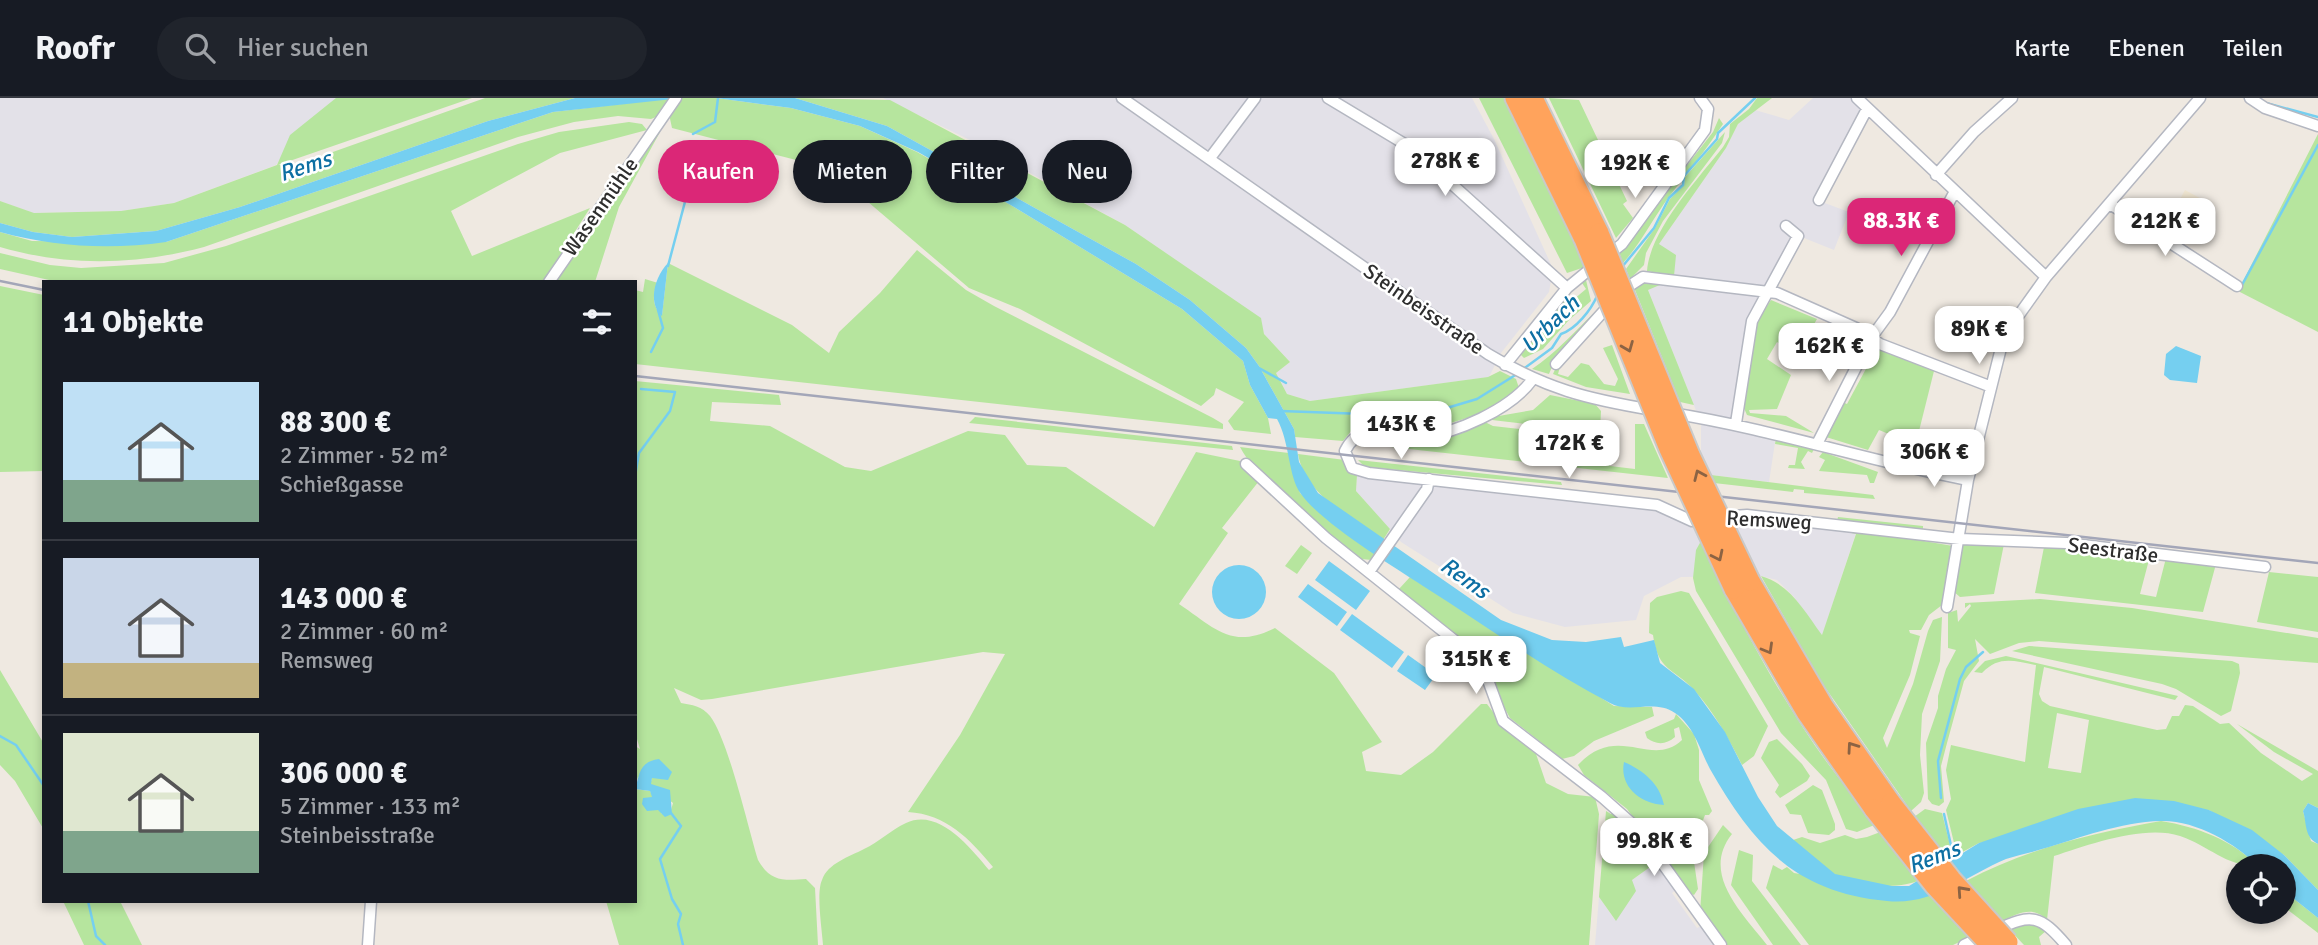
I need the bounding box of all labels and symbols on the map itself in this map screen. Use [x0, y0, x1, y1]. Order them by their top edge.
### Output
pin: 278K € [1388, 139, 1502, 198]
pin: 192K € [1578, 140, 1692, 200]
water label: Rems [275, 143, 337, 188]
street label: Wasenmühle [556, 152, 644, 262]
pin: 88.3K € [1836, 198, 1966, 258]
pin: 212K € [2108, 198, 2222, 258]
street label: Steinbeisstraße [1359, 258, 1489, 360]
water label: Urbach [1514, 288, 1587, 359]
pin: 89K € [1930, 306, 2028, 366]
pin: 162K € [1772, 324, 1886, 383]
one-way arrow [1619, 341, 1633, 353]
pin: 143K € [1344, 402, 1458, 461]
pin: 172K € [1512, 420, 1626, 480]
pin: 306K € [1877, 430, 1991, 489]
one-way arrow [1693, 470, 1707, 482]
street label: Remsweg [1726, 505, 1812, 535]
street label: Seestraße [2066, 532, 2160, 568]
one-way arrow [1710, 549, 1724, 561]
water label: Rems [1435, 551, 1497, 606]
pin: 315K € [1419, 636, 1533, 696]
one-way arrow [1759, 641, 1772, 654]
one-way arrow [1848, 742, 1860, 755]
pin: 99.8K € [1589, 818, 1719, 878]
water label: Rems [1904, 833, 1966, 880]
one-way arrow [1958, 886, 1970, 899]

